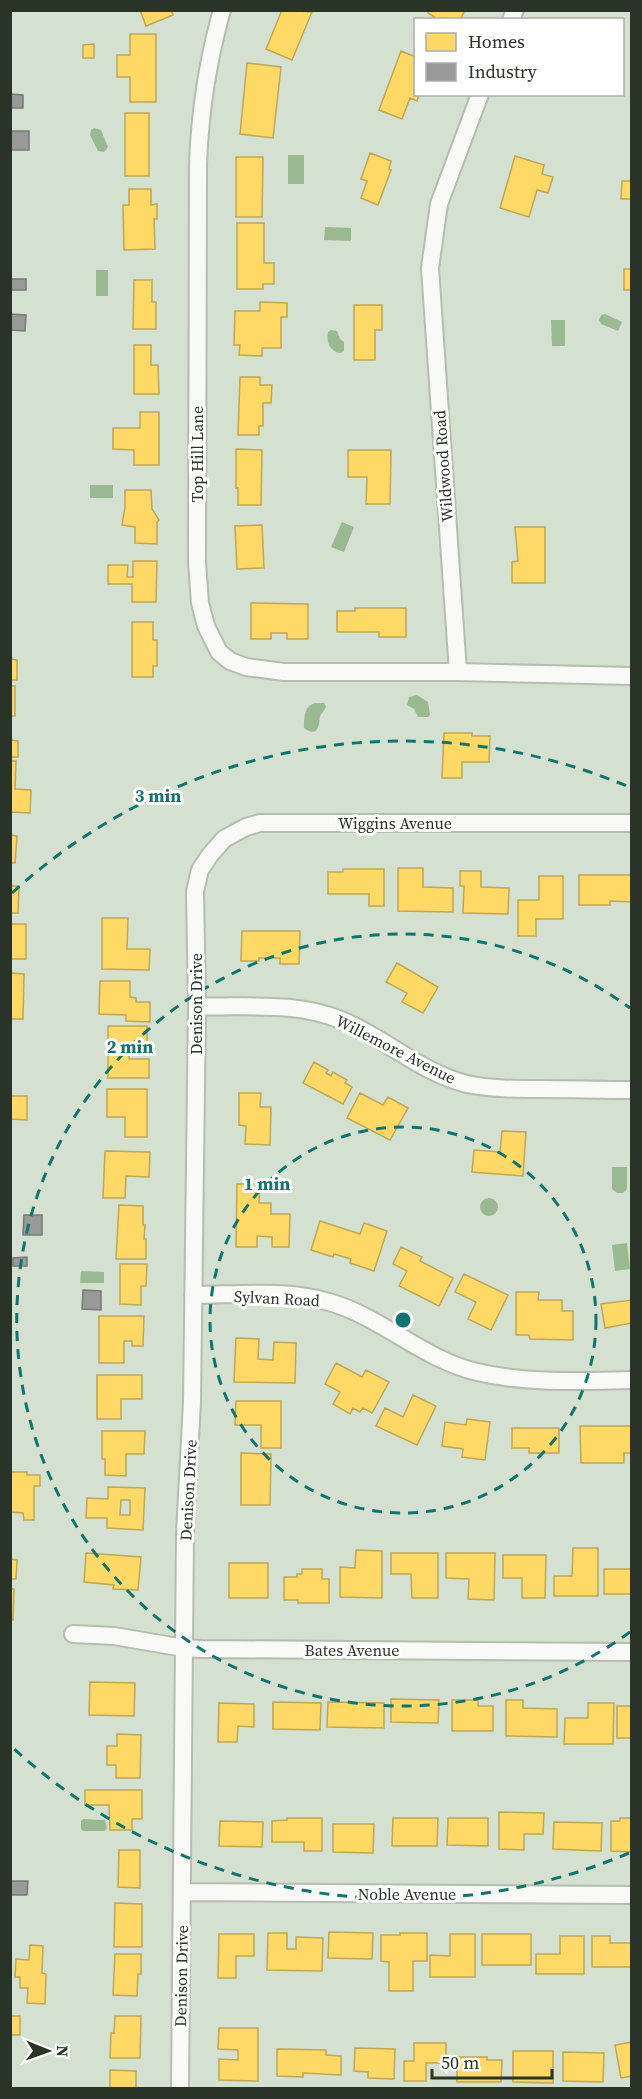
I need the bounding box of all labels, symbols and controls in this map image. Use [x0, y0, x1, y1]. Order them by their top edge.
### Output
legend [414, 18, 624, 96]
text: Homes [468, 29, 525, 54]
text: Industry [468, 59, 538, 84]
street label: Top Hill Lane [186, 406, 208, 502]
street label: Wildwood Road [428, 409, 458, 523]
text: 3 min [135, 783, 181, 808]
street label: Wiggins Avenue [338, 812, 452, 834]
street label: Denison Drive [185, 953, 207, 1055]
street label: Willemore Avenue [332, 1009, 460, 1089]
text: 2 min [107, 1034, 153, 1059]
text: 1 min [244, 1171, 290, 1196]
street label: Sylvan Road [234, 1285, 320, 1311]
centre of rings [393, 1310, 413, 1330]
street label: Denison Drive [174, 1439, 202, 1541]
street label: Bates Avenue [305, 1639, 399, 1661]
street label: Noble Avenue [358, 1883, 456, 1905]
street label: Denison Drive [169, 1925, 193, 2027]
north arrow [18, 2021, 78, 2081]
scale bar [432, 2042, 552, 2080]
text: N [52, 2045, 74, 2058]
text: 50 m [441, 2050, 479, 2075]

